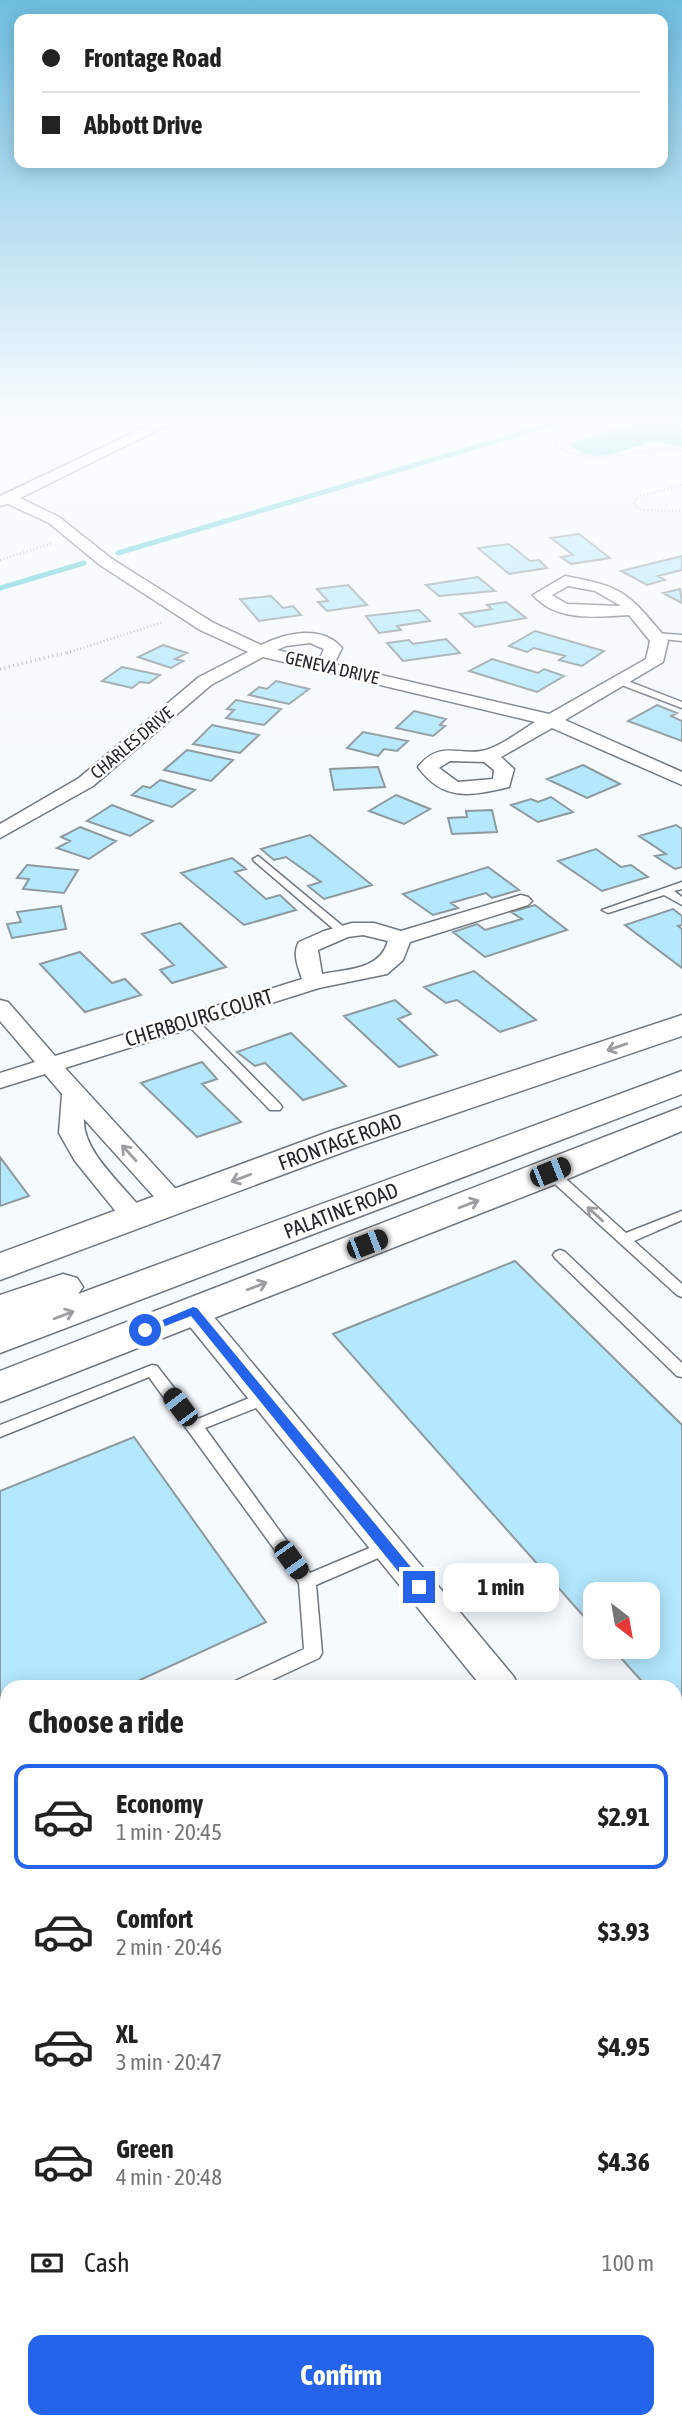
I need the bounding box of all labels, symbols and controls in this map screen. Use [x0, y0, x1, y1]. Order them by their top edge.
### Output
text: Frontage Road [84, 43, 222, 73]
text: Abbott Drive [84, 110, 203, 140]
street label: GENEVA DRIVE [283, 647, 381, 689]
street label: CHARLES DRIVE [86, 702, 177, 783]
street label: CHERBOURG COURT [122, 983, 276, 1051]
one-way arrow [607, 1042, 629, 1054]
street label: FRONTAGE ROAD [275, 1108, 405, 1175]
one-way arrow [120, 1145, 137, 1162]
car [527, 1154, 574, 1190]
one-way arrow [230, 1173, 252, 1186]
street label: PALATINE ROAD [280, 1177, 401, 1243]
one-way arrow [457, 1197, 479, 1210]
one-way arrow [586, 1206, 604, 1222]
car [344, 1227, 391, 1261]
one-way arrow [245, 1279, 267, 1292]
one-way arrow [52, 1308, 74, 1320]
route start [129, 1314, 161, 1346]
car [159, 1384, 202, 1430]
car [271, 1537, 312, 1583]
callout: 1 min [444, 1562, 559, 1612]
route end [403, 1571, 435, 1603]
text: 1 min [478, 1574, 524, 1600]
north arrow [583, 1582, 660, 1659]
map controls [583, 1582, 660, 1659]
text: Choose a ride [28, 1703, 184, 1740]
icon: car [32, 1785, 95, 1848]
text: Economy [116, 1789, 203, 1819]
text: $2.91 [598, 1802, 650, 1832]
text: 1 min · 20:45 [116, 1819, 222, 1845]
icon: car [32, 1900, 95, 1963]
text: Comfort [116, 1904, 193, 1934]
text: $3.93 [598, 1917, 650, 1947]
text: 2 min · 20:46 [116, 1934, 222, 1960]
icon: car [32, 2015, 95, 2078]
text: XL [116, 2019, 138, 2049]
text: $4.95 [598, 2032, 650, 2062]
text: 3 min · 20:47 [116, 2049, 222, 2075]
icon: car [32, 2130, 95, 2193]
text: Green [116, 2134, 174, 2164]
text: $4.36 [598, 2147, 650, 2177]
text: 4 min · 20:48 [116, 2164, 222, 2190]
icon: cash [28, 2244, 66, 2282]
text: Cash [84, 2248, 130, 2278]
text: 100 m [602, 2250, 654, 2276]
button: Confirm [28, 2335, 654, 2415]

